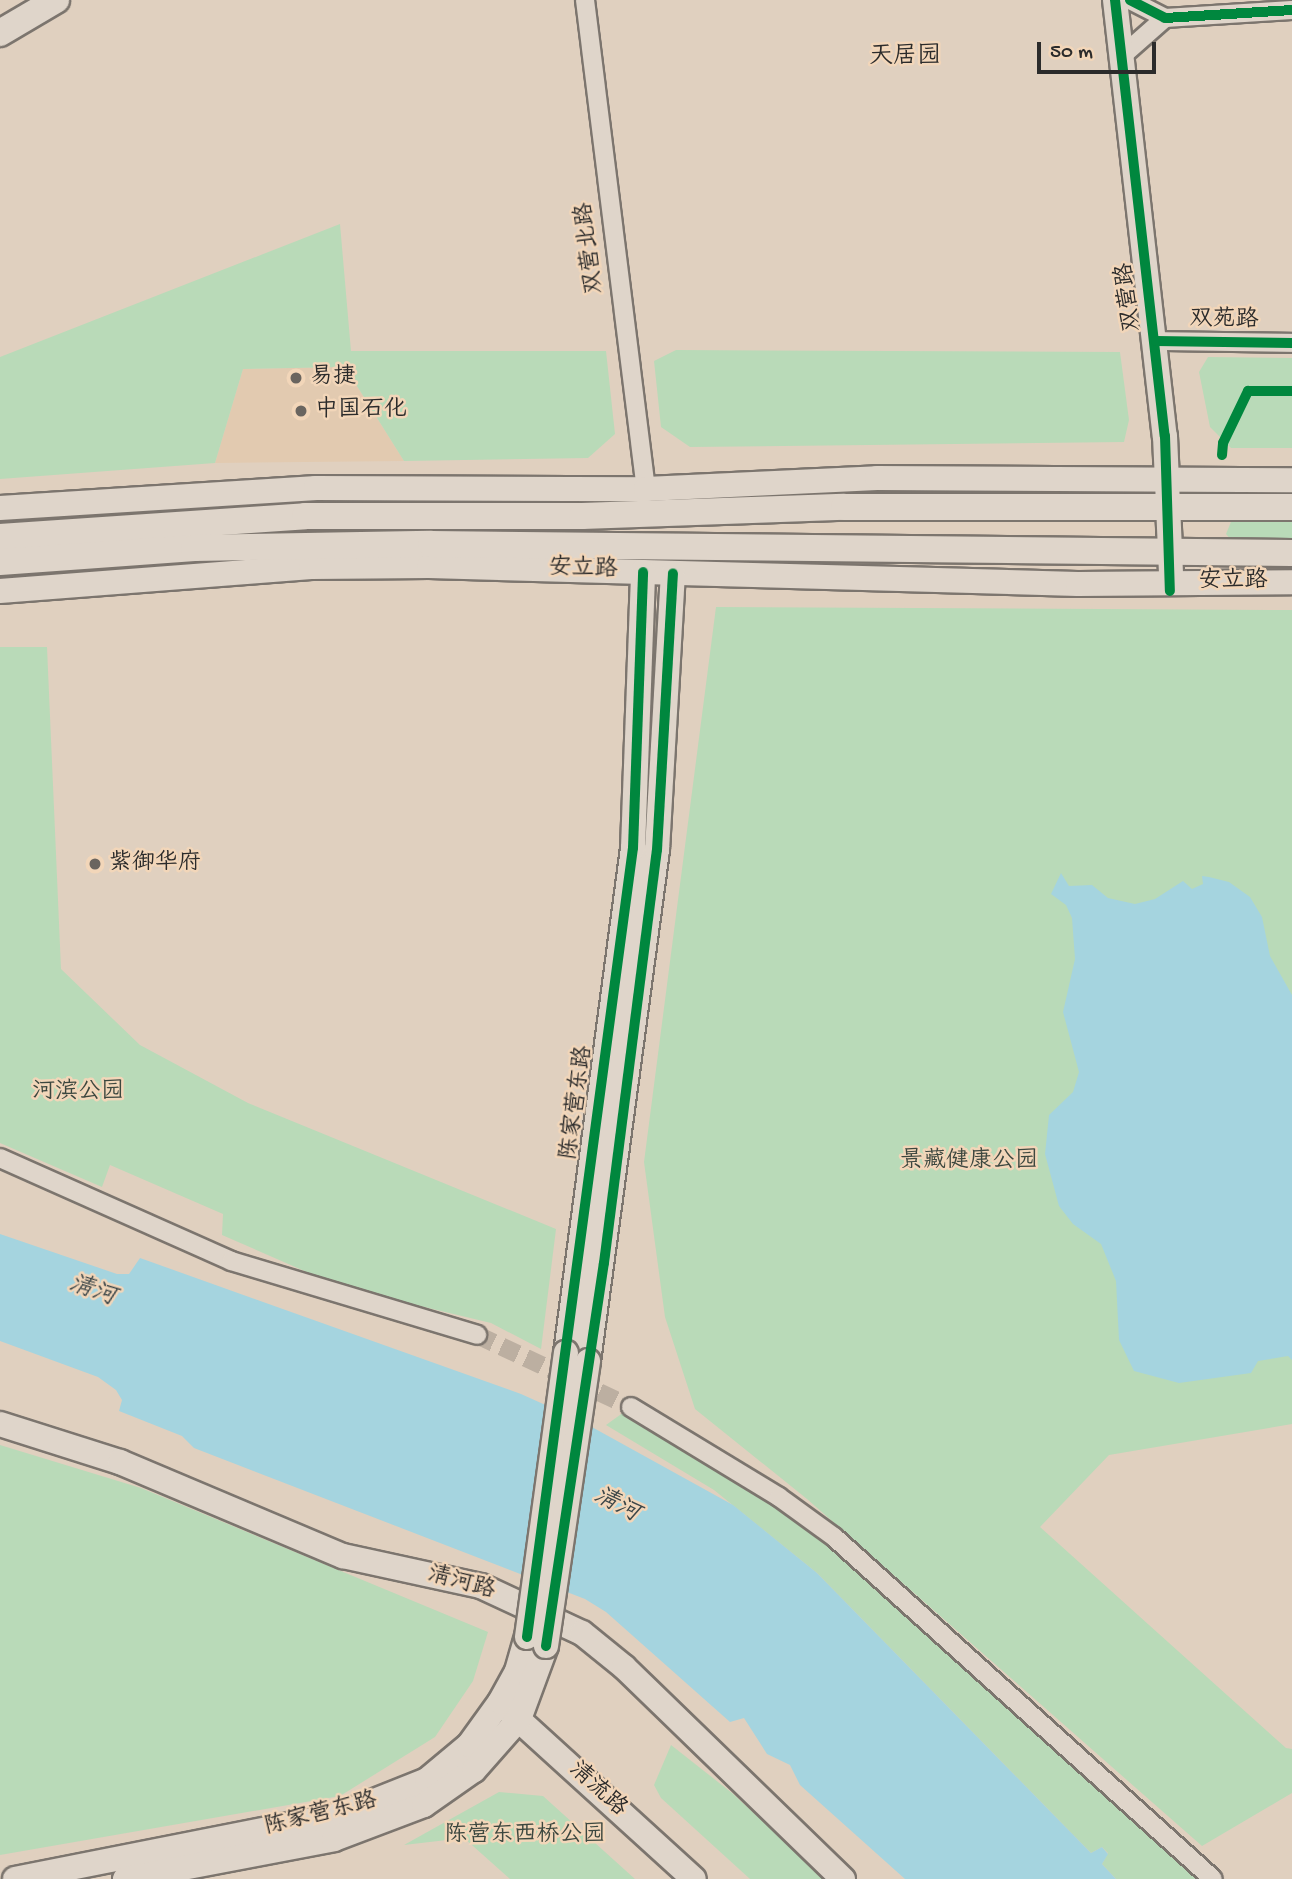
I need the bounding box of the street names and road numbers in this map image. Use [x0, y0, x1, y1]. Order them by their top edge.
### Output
street label: 双营北路 [572, 201, 610, 295]
street label: 双营路 [1112, 261, 1148, 333]
street label: 双苑路 [1189, 307, 1259, 335]
street label: 安立路 [548, 555, 618, 585]
street label: 安立路 [1199, 568, 1267, 596]
street label: 陈家营东路 [556, 1044, 600, 1162]
street label: 清河路 [424, 1562, 498, 1606]
street label: 清流路 [562, 1757, 632, 1823]
street label: 陈家营东路 [262, 1788, 380, 1842]

